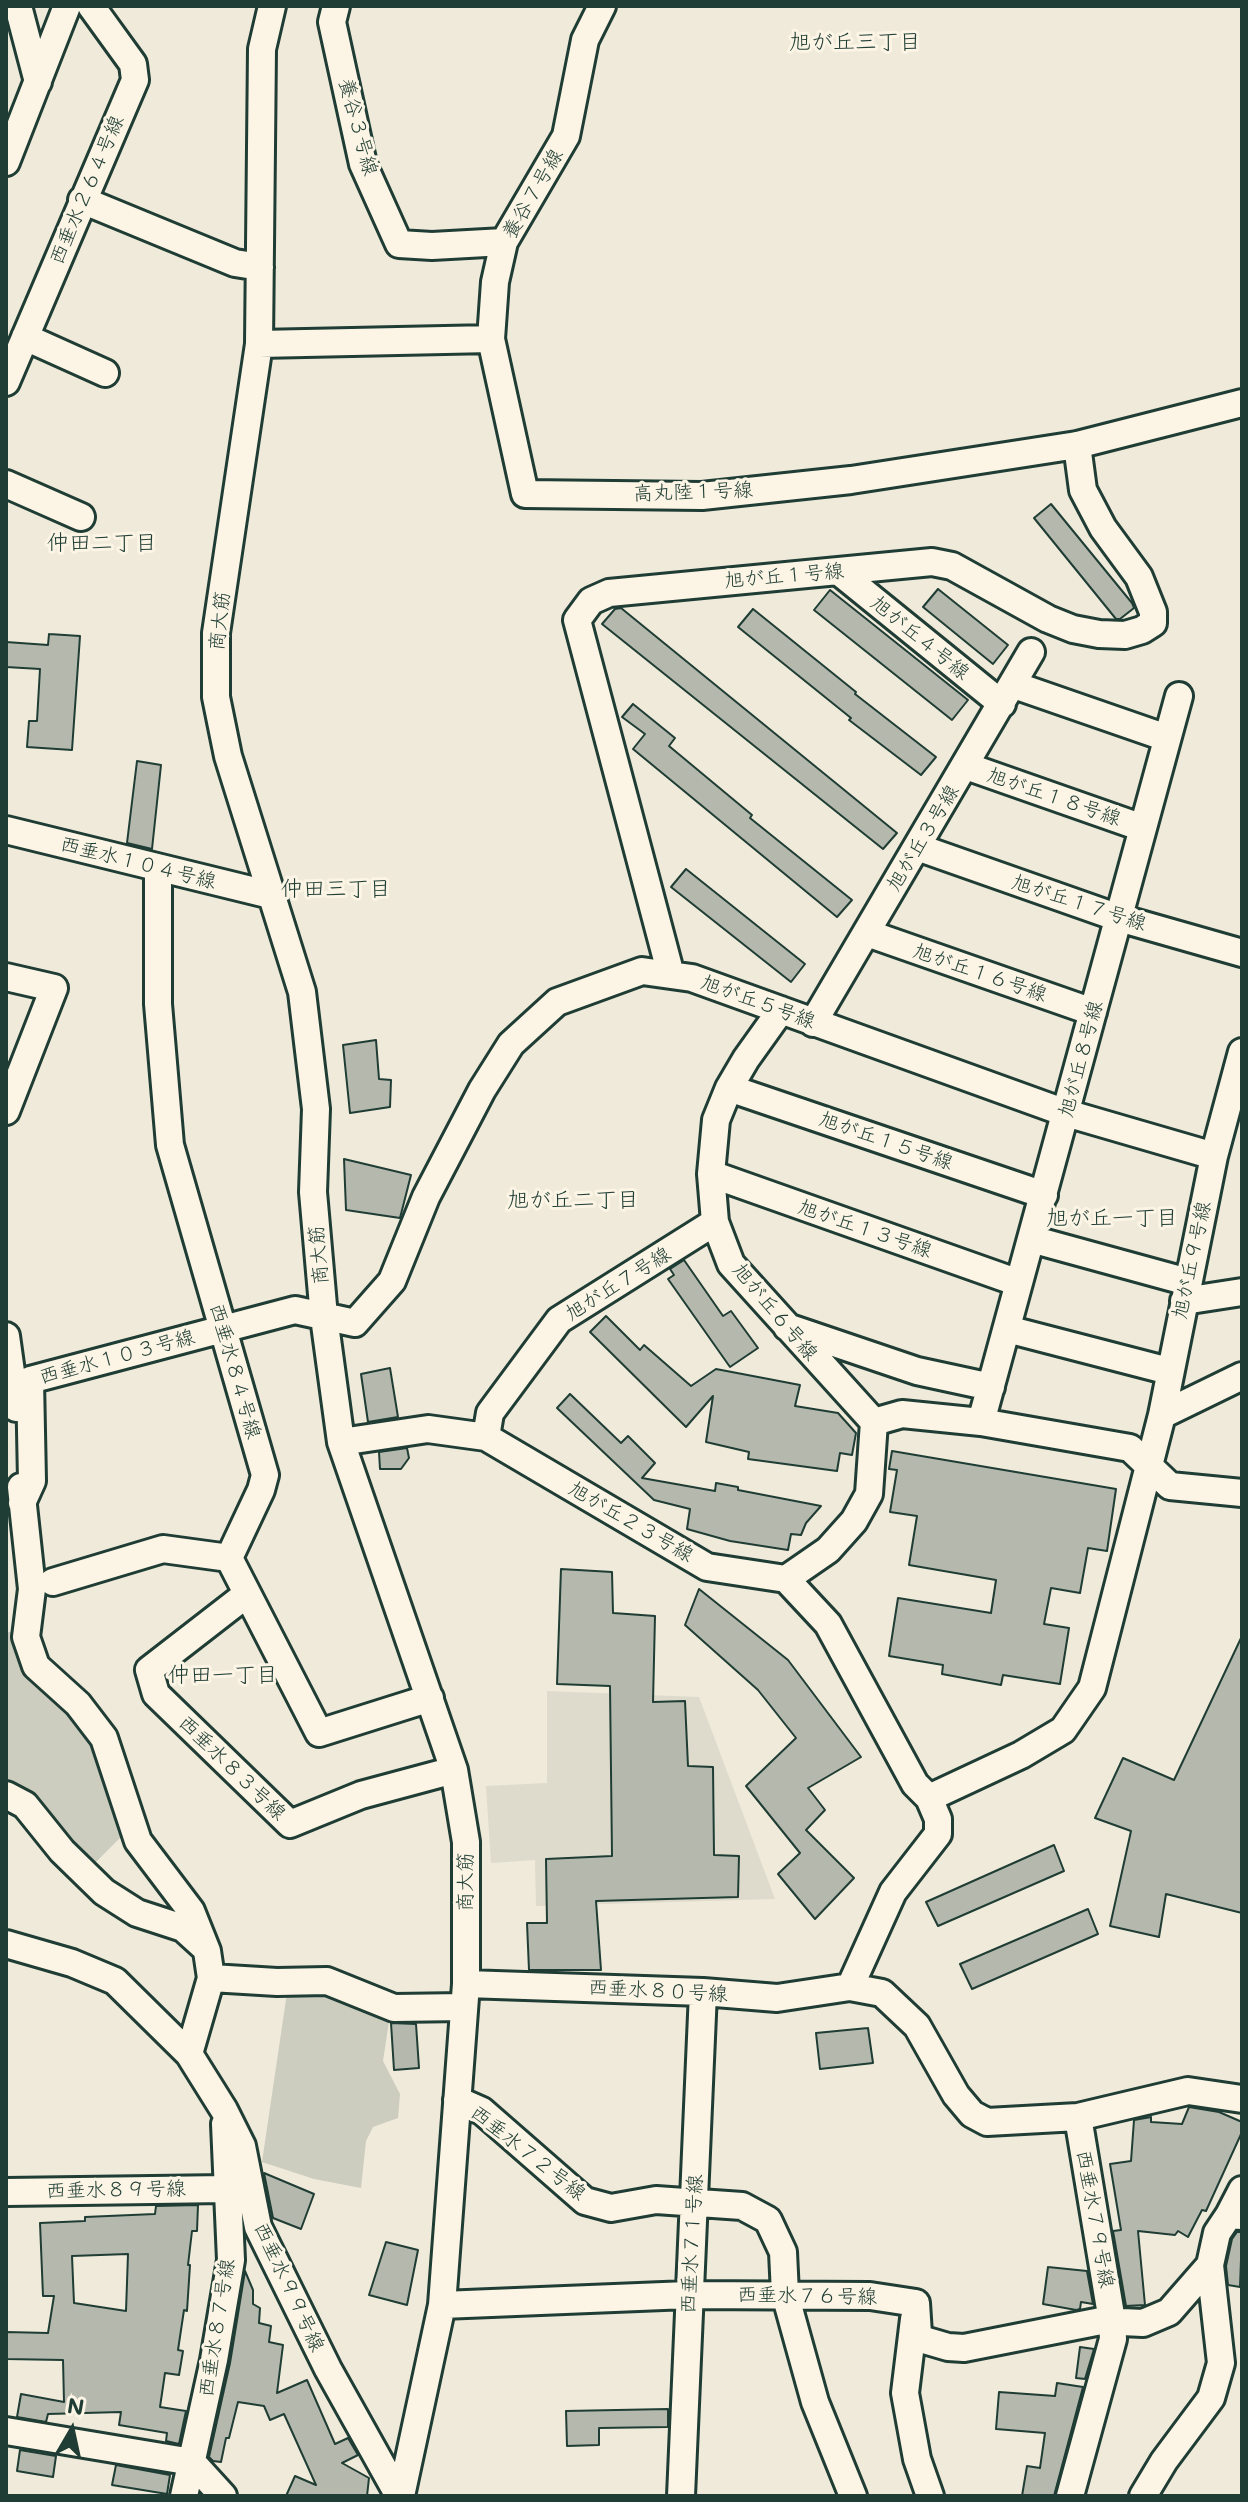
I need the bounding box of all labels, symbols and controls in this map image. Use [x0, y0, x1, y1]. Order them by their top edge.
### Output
district label: 旭が丘三丁目 [789, 29, 921, 55]
street label: 養谷３号線 [333, 76, 383, 178]
street label: 西垂水２６４号線 [45, 112, 129, 268]
street label: 養谷７号線 [498, 145, 568, 243]
street label: 高丸陸１号線 [633, 478, 753, 506]
district label: 仲田二丁目 [47, 530, 157, 556]
street label: 旭が丘１号線 [723, 559, 845, 593]
street label: 商大筋 [205, 590, 235, 652]
street label: 旭が丘４号線 [866, 591, 974, 685]
street label: 旭が丘１８号線 [984, 763, 1124, 831]
street label: 旭が丘３号線 [882, 780, 964, 896]
street label: 西垂水１０４号線 [57, 832, 219, 894]
street label: 旭が丘１７号線 [1009, 870, 1149, 936]
district label: 仲田三丁目 [281, 876, 391, 902]
street label: 旭が丘１６号線 [910, 939, 1050, 1007]
street label: 旭が丘５号線 [698, 970, 818, 1034]
street label: 旭が丘８号線 [1054, 998, 1108, 1120]
street label: 旭が丘１５号線 [816, 1107, 956, 1175]
district label: 旭が丘二丁目 [507, 1187, 639, 1213]
street label: 旭が丘１３号線 [795, 1195, 935, 1263]
street label: 旭が丘９号線 [1168, 1199, 1216, 1321]
district label: 旭が丘一丁目 [1046, 1205, 1178, 1231]
street label: 商大筋 [304, 1224, 334, 1286]
street label: 旭が丘７号線 [561, 1242, 675, 1326]
street label: 旭が丘６号線 [727, 1258, 823, 1366]
street label: 西垂水８４号線 [204, 1300, 266, 1442]
street label: 西垂水１０３号線 [37, 1325, 197, 1389]
street label: 旭が丘２３号線 [564, 1477, 698, 1567]
district label: 仲田一丁目 [168, 1662, 278, 1688]
street label: 西垂水８３号線 [173, 1711, 291, 1825]
street label: 商大筋 [454, 1852, 478, 1912]
street label: 西垂水８０号線 [587, 1975, 729, 2007]
street label: 西垂水７２号線 [465, 2100, 591, 2206]
street label: 西垂水７９号線 [1071, 2148, 1119, 2290]
street label: 西垂水７１号線 [676, 2173, 708, 2315]
street label: 西垂水８９号線 [46, 2177, 186, 2203]
street label: 西垂水９９号線 [249, 2218, 329, 2356]
street label: 西垂水８７号線 [194, 2257, 240, 2399]
street label: 西垂水７６号線 [737, 2283, 877, 2309]
north arrow [32, 2390, 112, 2470]
text: N [65, 2390, 86, 2421]

